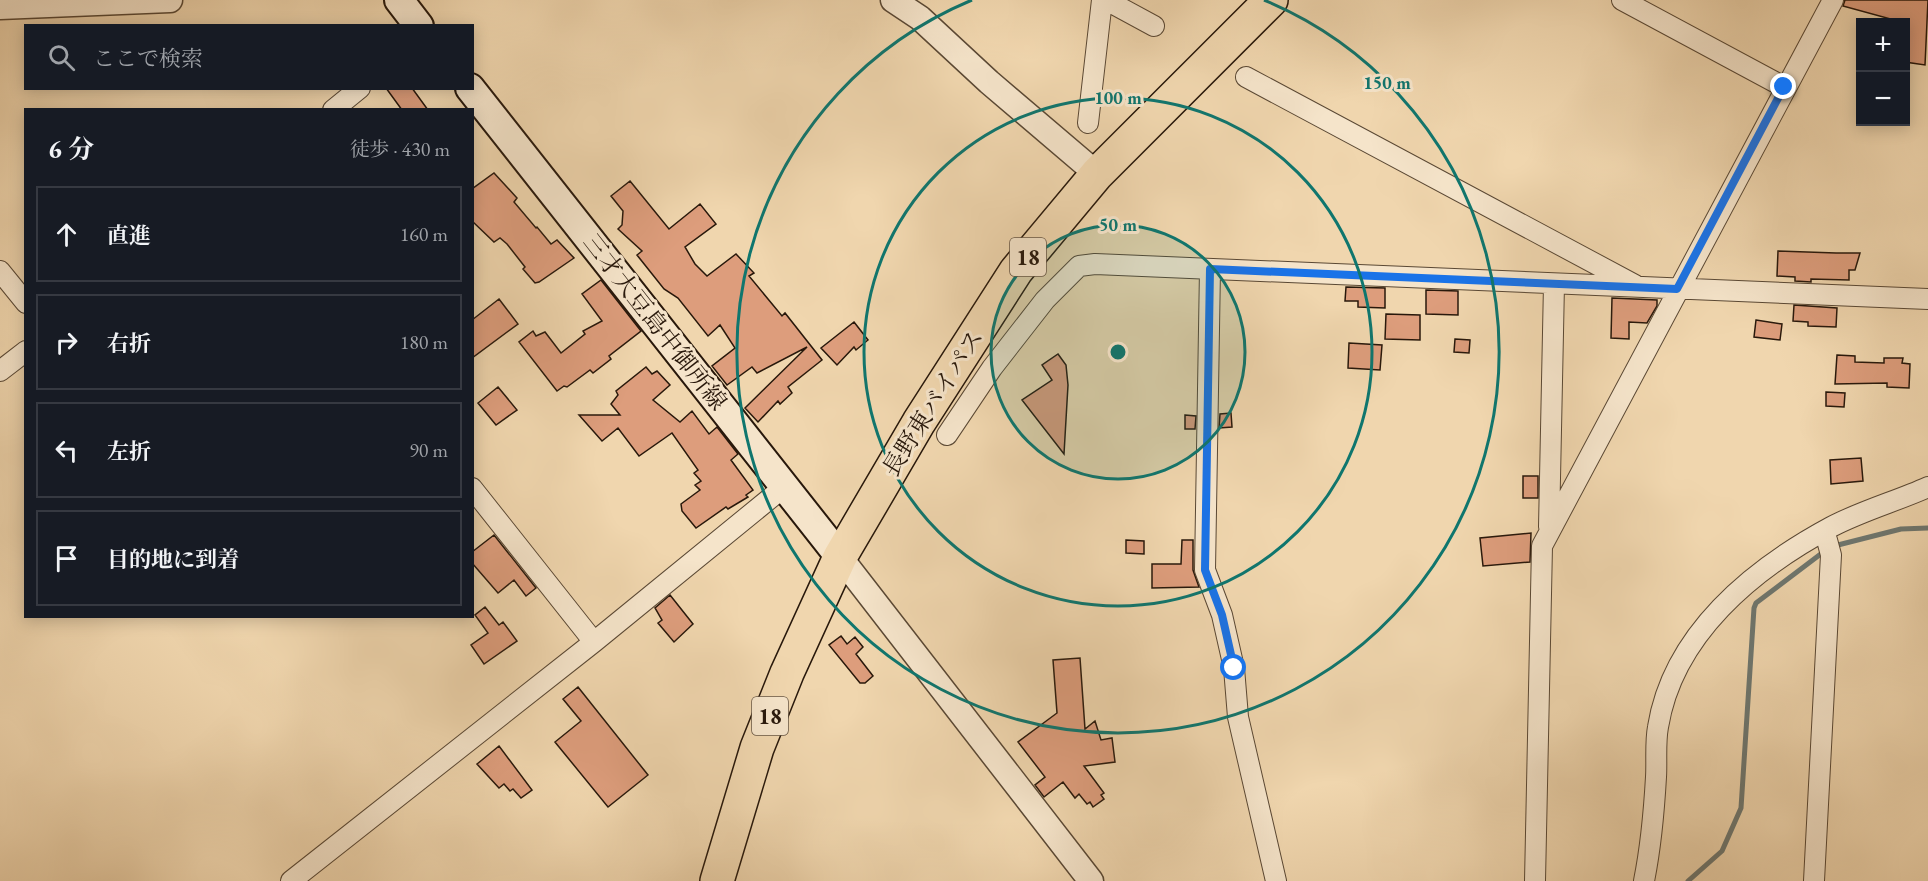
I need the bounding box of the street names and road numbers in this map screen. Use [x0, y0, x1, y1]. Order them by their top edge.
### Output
street label: 三才大豆島中御所線 [577, 227, 734, 416]
road number: 18 [1010, 238, 1046, 276]
street label: 長野東バイパス [875, 323, 990, 482]
road number: 18 [752, 697, 788, 735]

